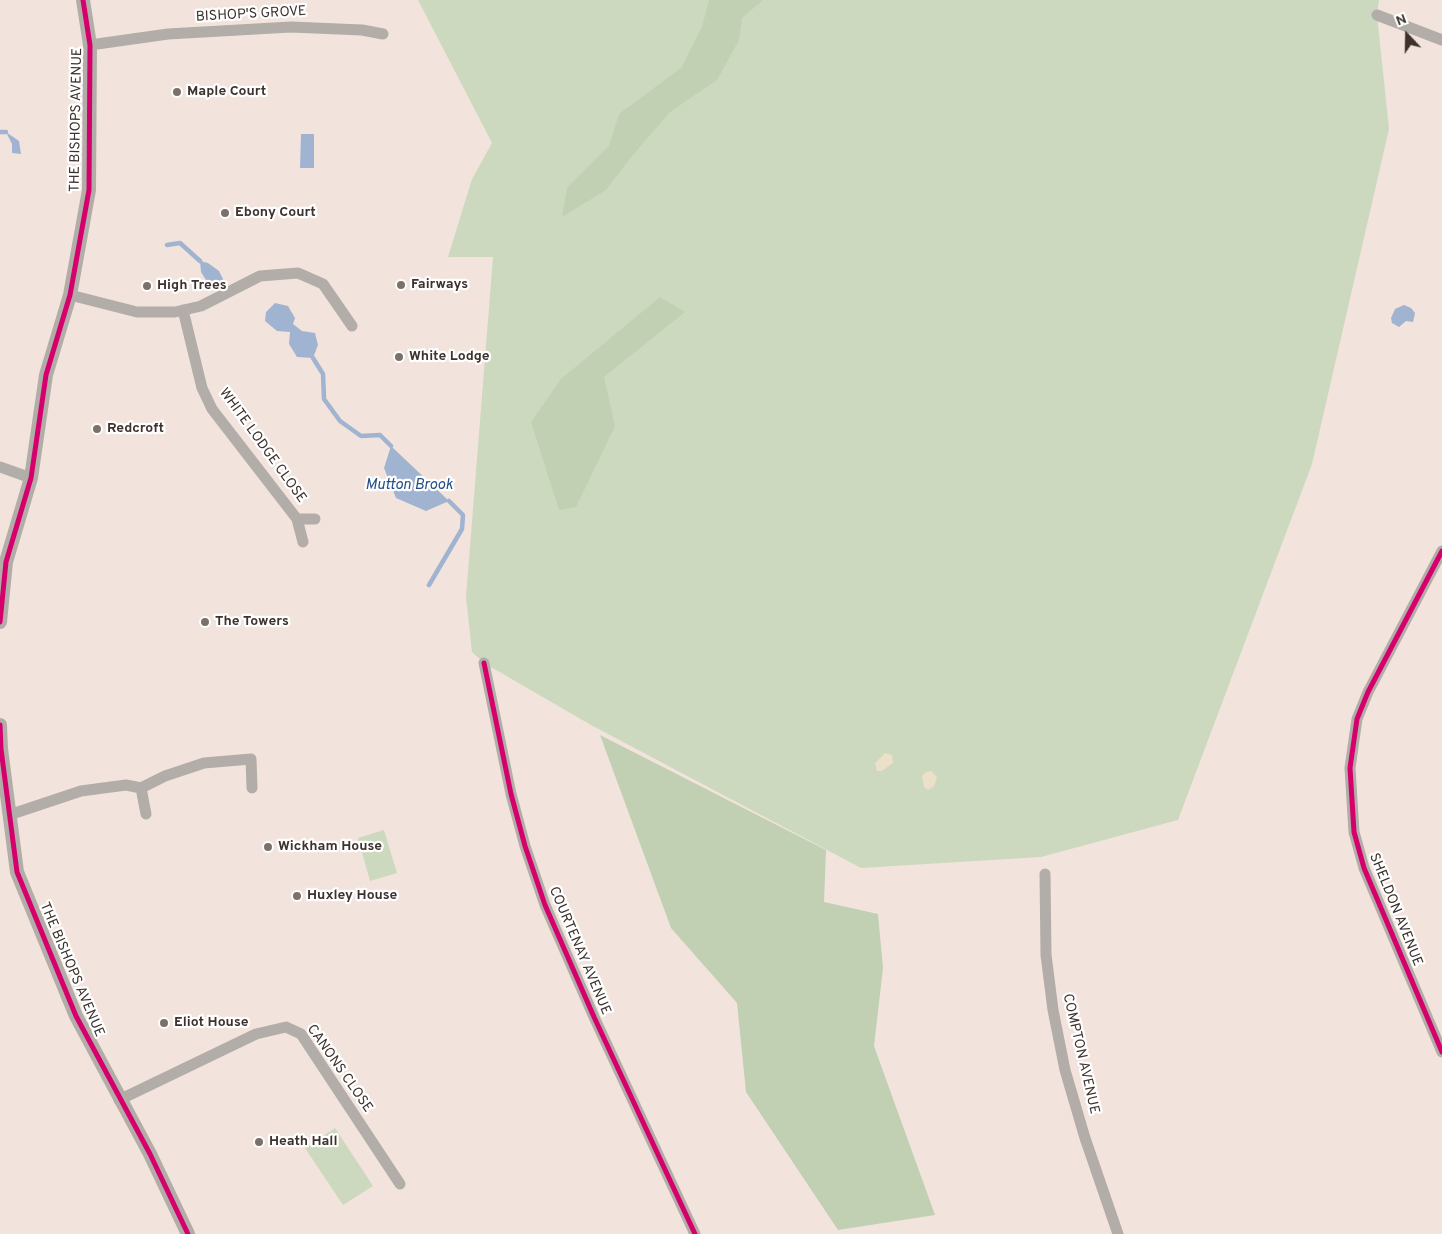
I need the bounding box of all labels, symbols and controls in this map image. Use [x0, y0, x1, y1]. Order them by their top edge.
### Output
street label: BISHOP'S GROVE [195, 4, 307, 26]
north arrow [1382, 10, 1432, 60]
text: N [1394, 11, 1409, 30]
street label: THE BISHOPS AVENUE [67, 48, 87, 192]
place label: Maple Court [187, 84, 266, 100]
marker: Maple Court [171, 86, 183, 98]
place label: Ebony Court [235, 205, 316, 221]
marker: Ebony Court [219, 207, 231, 219]
place label: Fairways [411, 277, 468, 293]
place label: High Trees [157, 278, 227, 294]
marker: Fairways [395, 279, 407, 291]
marker: High Trees [141, 280, 153, 292]
place label: White Lodge [409, 349, 490, 365]
marker: White Lodge [393, 351, 405, 363]
street label: WHITE LODGE CLOSE [215, 385, 309, 507]
place label: Redcroft [107, 421, 164, 437]
marker: Redcroft [91, 423, 103, 435]
water label: Mutton Brook [365, 477, 453, 495]
place label: The Towers [215, 614, 289, 630]
marker: The Towers [199, 616, 211, 628]
place label: Wickham House [278, 839, 382, 855]
marker: Wickham House [262, 841, 274, 853]
street label: SHELDON AVENUE [1365, 851, 1425, 969]
street label: COURTENAY AVENUE [544, 884, 614, 1018]
place label: Huxley House [307, 888, 397, 904]
marker: Huxley House [291, 890, 303, 902]
street label: THE BISHOPS AVENUE [35, 900, 107, 1040]
street label: COMPTON AVENUE [1058, 992, 1102, 1116]
place label: Eliot House [174, 1015, 248, 1031]
marker: Eliot House [158, 1017, 170, 1029]
street label: CANONS CLOSE [302, 1022, 376, 1116]
place label: Heath Hall [269, 1134, 337, 1150]
marker: Heath Hall [253, 1136, 265, 1148]

